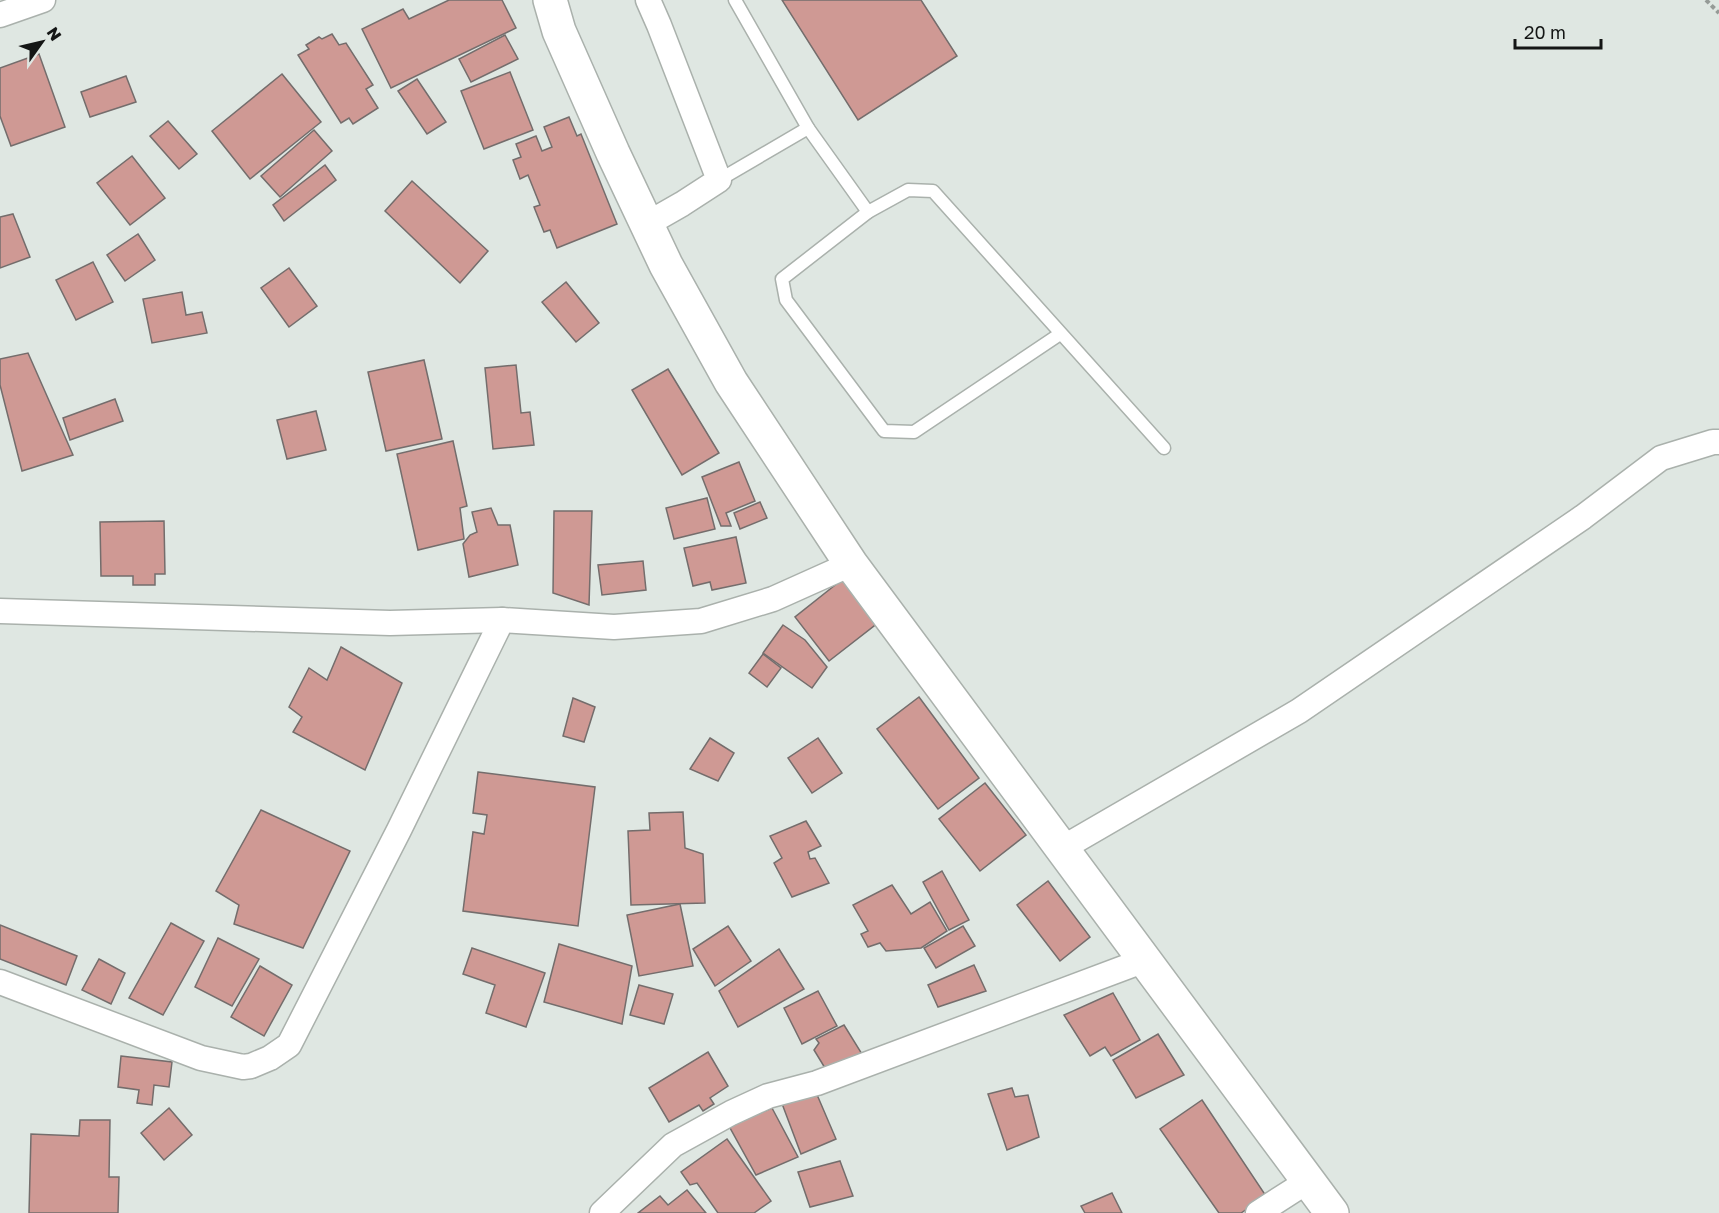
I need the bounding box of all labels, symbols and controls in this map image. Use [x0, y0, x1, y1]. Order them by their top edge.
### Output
north arrow [12, 12, 72, 72]
scale bar [1515, 12, 1600, 50]
text: 20 m [1524, 21, 1566, 43]
text: N [43, 23, 66, 44]

